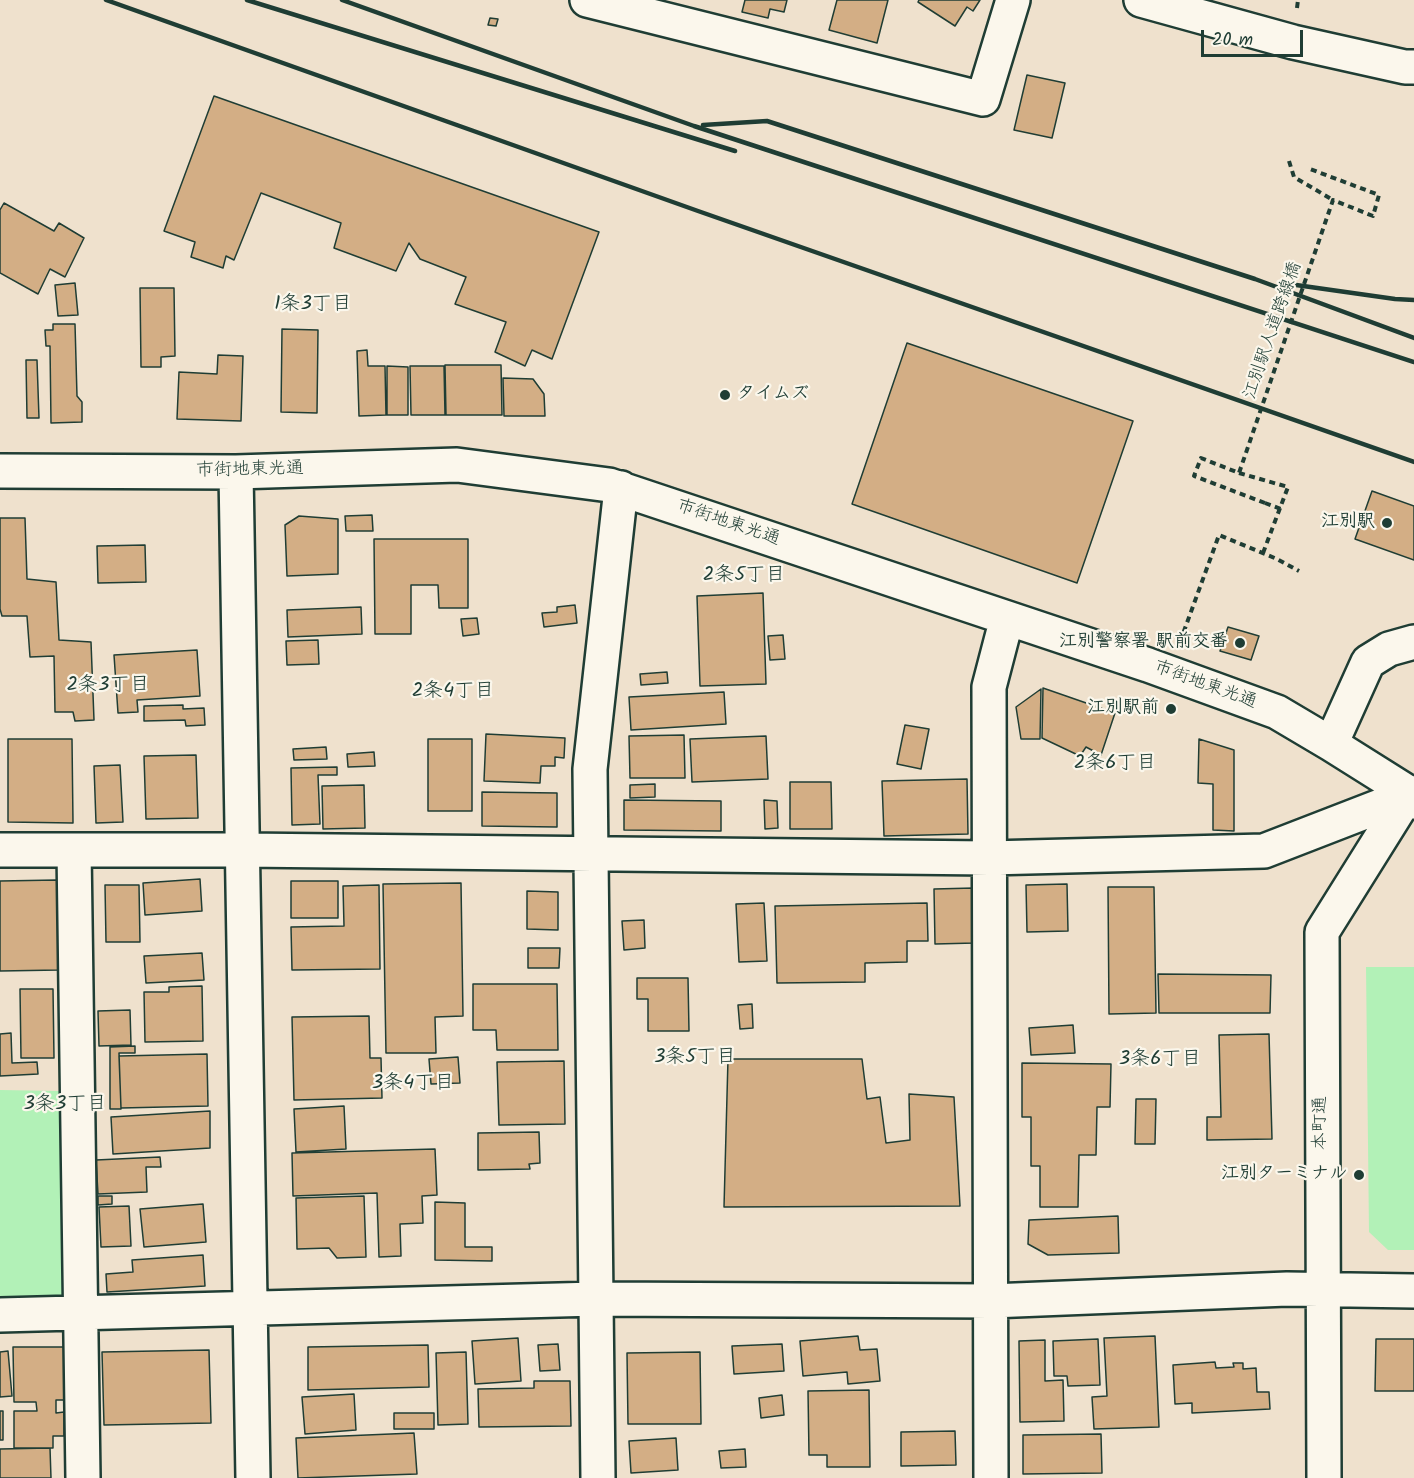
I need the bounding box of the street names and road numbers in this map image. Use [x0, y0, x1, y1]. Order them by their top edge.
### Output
street label: 江別駅人道跨線橋 [1240, 259, 1308, 403]
street label: 市街地東光通 [196, 459, 304, 483]
street label: 市街地東光通 [673, 496, 783, 552]
street label: 市街地東光通 [1151, 657, 1259, 715]
street label: 本町通 [1311, 1096, 1333, 1150]

